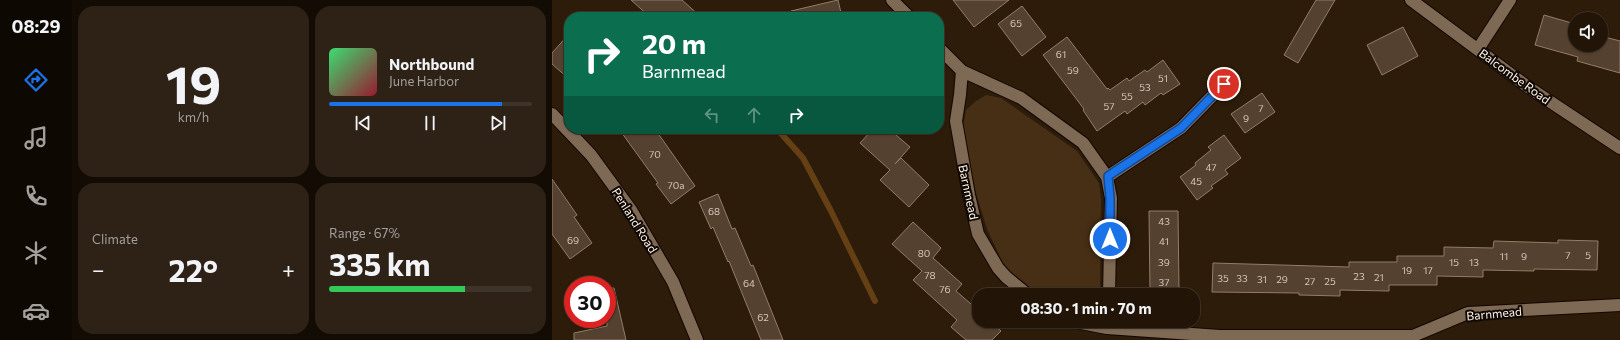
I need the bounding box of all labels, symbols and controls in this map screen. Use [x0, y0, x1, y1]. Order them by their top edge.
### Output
map controls [1568, 12, 1608, 52]
button: sound [1568, 12, 1608, 52]
text: 08:29 [11, 15, 61, 37]
house number: 65 [1010, 17, 1022, 29]
text: 20 m [642, 26, 706, 60]
icon: right [576, 28, 628, 80]
street label: Balcombe Road [1477, 46, 1553, 107]
house number: 61 [1056, 48, 1066, 60]
text: 19 [166, 51, 221, 115]
text: Northbound [389, 55, 474, 73]
text: Barnmead [642, 60, 726, 82]
house number: 59 [1067, 64, 1079, 76]
icon: directions [22, 66, 50, 94]
pin [1207, 67, 1241, 101]
house number: 51 [1158, 72, 1168, 84]
text: June Harbor [389, 73, 459, 89]
icon: arrive [1213, 73, 1235, 95]
house number: 53 [1139, 81, 1151, 93]
house number: 55 [1121, 90, 1133, 102]
house number: 57 [1103, 100, 1115, 112]
house number: 7 [1258, 102, 1264, 114]
icon: left [701, 104, 723, 126]
icon: ahead [743, 104, 765, 126]
icon: right [785, 104, 807, 126]
text: km/h [178, 109, 209, 125]
icon: previous [352, 112, 374, 134]
icon: pause [419, 112, 441, 134]
icon: next [487, 112, 509, 134]
house number: 9 [1243, 112, 1249, 124]
icon: music [22, 124, 50, 152]
house number: 70 [649, 148, 661, 160]
house number: 47 [1205, 161, 1217, 173]
street label: Barnmead [956, 163, 982, 221]
house number: 45 [1190, 175, 1202, 187]
house number: 70a [667, 179, 685, 191]
icon: phone [22, 182, 50, 210]
street label: Penland Road [609, 185, 661, 255]
house number: 68 [708, 205, 720, 217]
house number: 43 [1158, 215, 1170, 227]
position arrow [1089, 218, 1131, 260]
text: Range · 67% [329, 225, 400, 241]
text: Climate [92, 231, 138, 247]
house number: 69 [567, 234, 579, 246]
house number: 41 [1159, 235, 1169, 247]
icon: climate [22, 239, 50, 267]
text: 335 km [329, 245, 430, 282]
house number: 80 [918, 247, 930, 259]
house number: 7 [1565, 249, 1571, 261]
house number: 5 [1585, 249, 1591, 261]
house number: 11 [1500, 250, 1508, 262]
house number: 9 [1521, 250, 1527, 262]
text: 22° [169, 251, 218, 288]
text: − [92, 256, 105, 283]
text: + [282, 256, 295, 283]
house number: 39 [1158, 256, 1170, 268]
house number: 15 [1449, 256, 1459, 268]
house number: 13 [1469, 256, 1479, 268]
house number: 19 [1402, 264, 1412, 276]
house number: 17 [1423, 264, 1433, 276]
house number: 78 [924, 269, 936, 281]
house number: 23 [1353, 270, 1365, 282]
house number: 21 [1374, 271, 1384, 283]
house number: 35 [1217, 272, 1229, 284]
house number: 33 [1236, 272, 1248, 284]
house number: 31 [1257, 273, 1267, 285]
house number: 29 [1276, 273, 1288, 285]
house number: 27 [1305, 275, 1315, 287]
house number: 25 [1324, 275, 1336, 287]
speed limit sign: 30 [564, 276, 616, 328]
house number: 37 [1159, 276, 1169, 288]
house number: 64 [743, 277, 755, 289]
house number: 76 [939, 283, 951, 295]
icon: car [22, 297, 50, 325]
text: 08:30 · 1 min · 70 m [1021, 299, 1151, 317]
street label: Barnmead [1466, 304, 1522, 322]
house number: 62 [757, 311, 769, 323]

